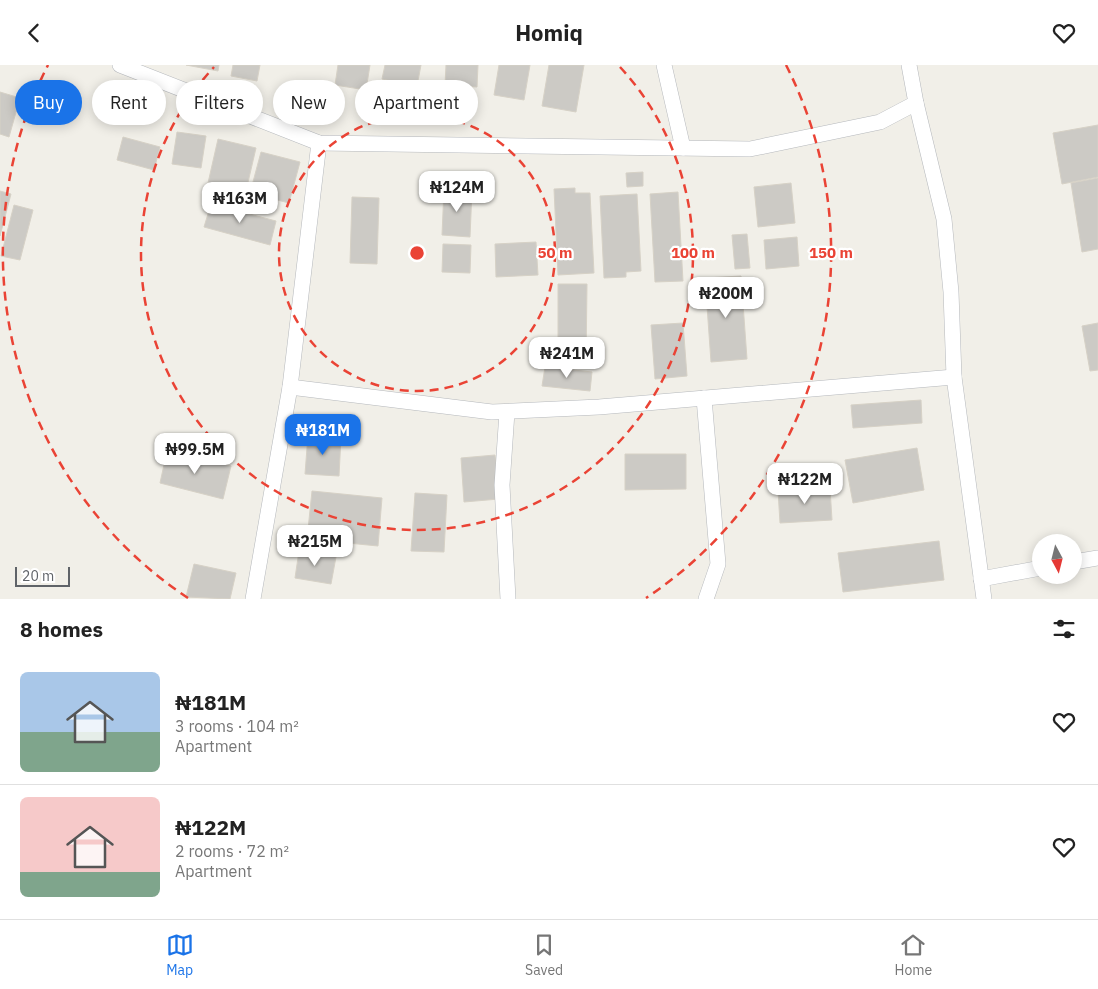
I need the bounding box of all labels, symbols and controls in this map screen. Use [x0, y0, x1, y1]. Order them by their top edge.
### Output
text: Homiq [515, 18, 583, 47]
icon: back [20, 19, 48, 47]
icon: heart [1050, 19, 1078, 47]
chip: Buy [15, 80, 82, 125]
chip: Rent [92, 80, 166, 125]
chip: Filters [176, 80, 263, 125]
chip: New [273, 80, 345, 125]
chip: Apartment [355, 80, 478, 125]
pin: ₦124M [422, 171, 492, 213]
text: ₦124M [430, 177, 484, 197]
pin: ₦163M [205, 181, 275, 224]
text: ₦163M [213, 188, 267, 208]
text: 50 m [538, 243, 572, 262]
text: 100 m [671, 243, 715, 262]
text: 150 m [809, 243, 853, 262]
centre of rings [408, 244, 426, 262]
pin: ₦200M [691, 277, 761, 319]
text: ₦200M [699, 283, 753, 303]
pin: ₦241M [532, 337, 602, 379]
text: ₦241M [540, 343, 594, 363]
pin: ₦181M [288, 413, 358, 456]
text: ₦181M [296, 420, 350, 440]
pin: ₦99.5M [154, 433, 236, 475]
text: ₦99.5M [165, 439, 225, 459]
pin: ₦122M [770, 463, 840, 505]
text: ₦122M [778, 469, 832, 489]
pin: ₦215M [280, 525, 350, 567]
text: ₦215M [288, 531, 342, 551]
north arrow [1032, 534, 1082, 584]
map controls [1032, 534, 1082, 584]
scale bar [15, 564, 70, 587]
text: 20 m [22, 567, 54, 585]
text: 8 homes [20, 615, 103, 643]
icon: filters [1050, 615, 1078, 643]
text: ₦181M [175, 688, 246, 716]
icon: home [60, 692, 120, 752]
icon: heart [1050, 708, 1078, 736]
text: 3 rooms · 104 m² [175, 716, 299, 736]
text: Apartment [175, 736, 252, 756]
text: ₦122M [175, 813, 246, 841]
icon: home [60, 817, 120, 877]
icon: heart [1050, 833, 1078, 861]
text: 2 rooms · 72 m² [175, 841, 289, 861]
text: Apartment [175, 861, 252, 881]
tab: Map [166, 931, 194, 979]
tab: Saved [525, 931, 563, 979]
tab: Home [895, 931, 932, 979]

